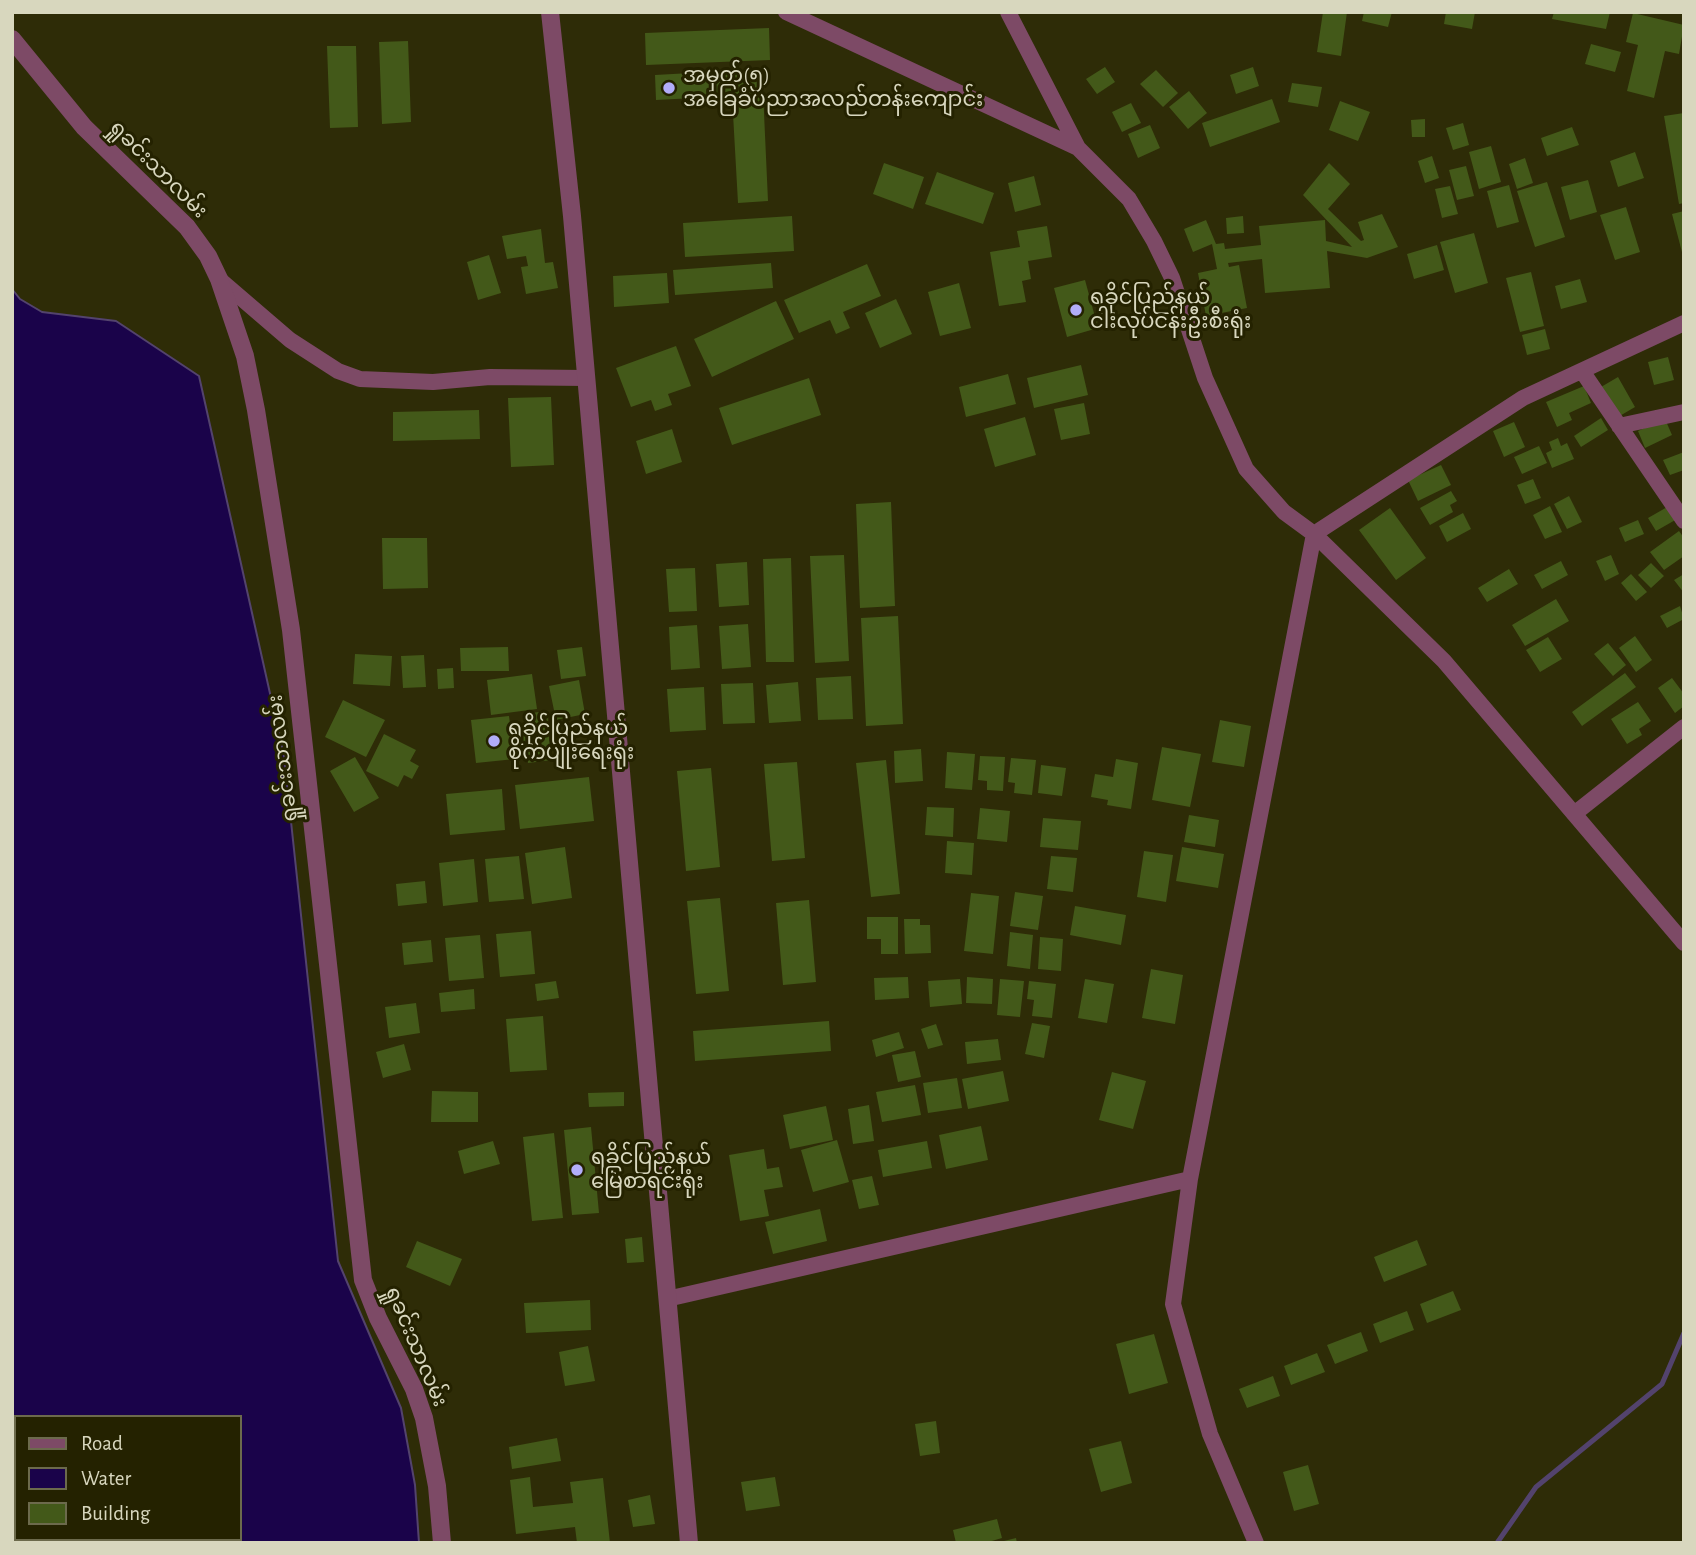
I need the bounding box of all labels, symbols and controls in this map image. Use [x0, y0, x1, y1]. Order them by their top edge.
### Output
place label: အမှတ်(၅) အခြေခံပညာအလည်တန်းကျောင်း [683, 63, 983, 113]
marker: အမှတ်(၅) အခြေခံပညာအလည်တန်းကျောင်း [661, 80, 677, 96]
street label: ရှုခင်းသာလမ်း [103, 114, 213, 224]
place label: ရခိုင်ပြည်နယ် ငါးလုပ်ငန်းဦးစီးရုံး [1090, 285, 1251, 335]
marker: ရခိုင်ပြည်နယ် ငါးလုပ်ငန်းဦးစီးရုံး [1068, 302, 1084, 318]
street label: ရှုခင်းသာလမ်း [263, 693, 303, 825]
place label: ရခိုင်ပြည်နယ် စိုက်ပျိုးရေးရုံး [508, 716, 634, 766]
marker: ရခိုင်ပြည်နယ် စိုက်ပျိုးရေးရုံး [486, 733, 502, 749]
place label: ရခိုင်ပြည်နယ် မြေစာရင်းရုံး [591, 1145, 711, 1195]
marker: ရခိုင်ပြည်နယ် မြေစာရင်းရုံး [569, 1162, 585, 1178]
street label: ရှုခင်းသာလမ်း [379, 1282, 453, 1410]
legend [14, 1415, 242, 1541]
text: Road [81, 1433, 123, 1454]
text: Water [81, 1468, 131, 1489]
text: Building [81, 1503, 150, 1524]

